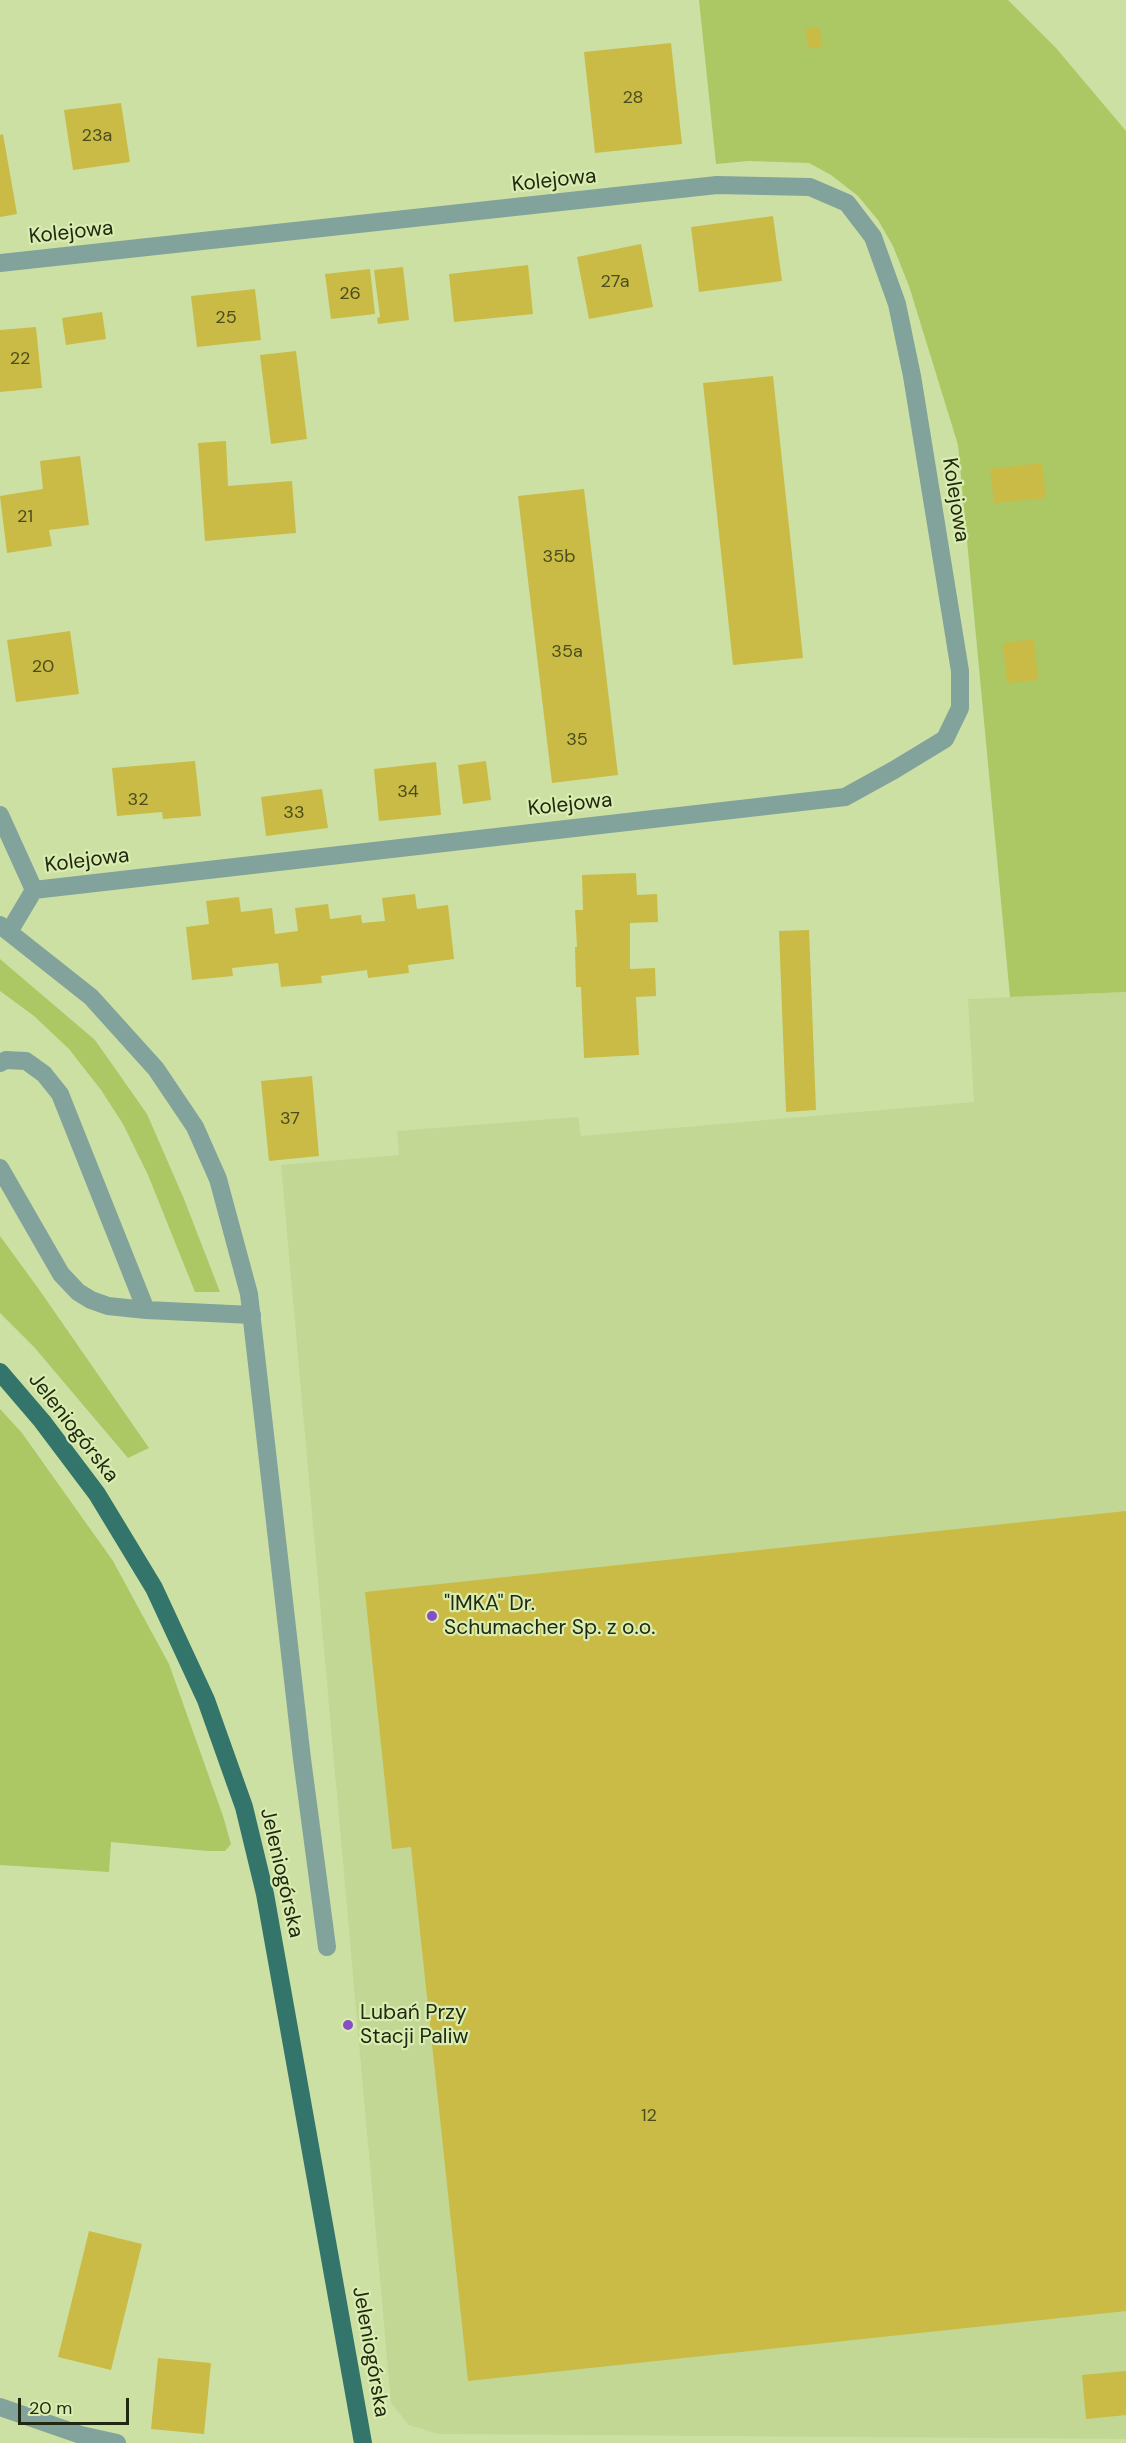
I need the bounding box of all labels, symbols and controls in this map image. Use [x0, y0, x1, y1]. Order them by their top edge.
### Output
house number: 28 [622, 87, 644, 109]
house number: 23a [82, 125, 112, 147]
street label: Kolejowa [510, 164, 598, 198]
street label: Kolejowa [27, 216, 115, 250]
house number: 27a [601, 271, 629, 293]
house number: 26 [339, 283, 361, 305]
house number: 25 [215, 307, 237, 329]
house number: 22 [10, 348, 30, 370]
street label: Kolejowa [936, 456, 974, 544]
house number: 21 [17, 506, 33, 528]
house number: 35b [543, 546, 575, 568]
house number: 35a [551, 641, 583, 663]
house number: 20 [32, 656, 54, 678]
house number: 35 [566, 729, 588, 751]
house number: 34 [397, 781, 419, 803]
street label: Kolejowa [526, 788, 614, 822]
house number: 32 [127, 789, 149, 811]
house number: 33 [283, 802, 305, 824]
street label: Kolejowa [43, 843, 131, 879]
house number: 37 [280, 1108, 300, 1130]
street label: Jeleniogórska [22, 1368, 124, 1488]
place label: "IMKA" Dr. Schumacher Sp. z o.o. [444, 1591, 655, 1641]
marker: "IMKA" Dr. Schumacher Sp. z o.o. [425, 1609, 439, 1623]
street label: Jeleniogórska [254, 1806, 308, 1940]
place label: Lubań Przy Stacji Paliw [360, 2000, 468, 2050]
marker: Lubań Przy Stacji Paliw [341, 2018, 355, 2032]
house number: 12 [641, 2105, 657, 2127]
street label: Jeleniogórska [346, 2285, 394, 2419]
scale bar [21, 2386, 132, 2424]
text: 20 m [29, 2396, 72, 2420]

